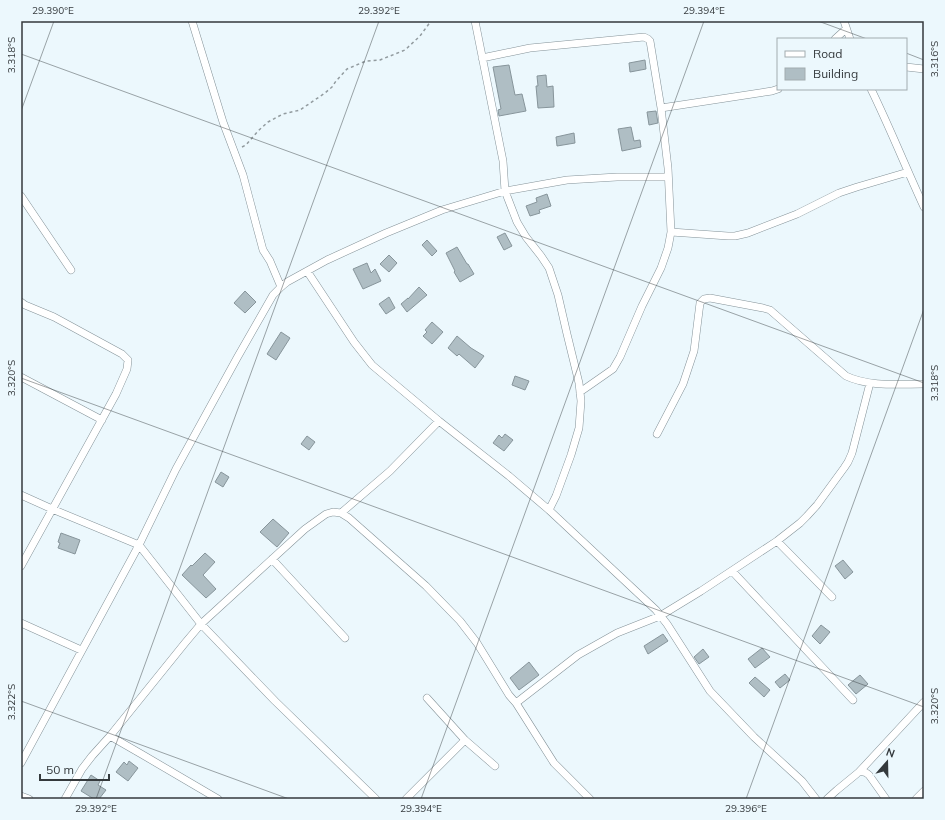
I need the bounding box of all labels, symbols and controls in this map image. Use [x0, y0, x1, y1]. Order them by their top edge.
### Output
text: 29.390°E [32, 4, 74, 17]
text: 29.392°E [358, 4, 400, 17]
text: 29.394°E [683, 4, 725, 17]
text: 3.318°S [5, 37, 18, 73]
legend [777, 38, 907, 90]
text: 3.316°S [928, 41, 941, 77]
text: Road [813, 46, 842, 61]
text: Building [813, 66, 858, 81]
text: 3.320°S [5, 360, 18, 396]
text: 3.318°S [928, 365, 941, 401]
text: 3.322°S [5, 684, 18, 720]
text: 3.320°S [928, 688, 941, 724]
north arrow [867, 742, 907, 782]
text: N [884, 745, 897, 761]
scale bar [40, 756, 109, 782]
text: 50 m [46, 762, 74, 777]
text: 29.392°E [75, 802, 117, 815]
text: 29.394°E [400, 802, 442, 815]
text: 29.396°E [725, 802, 767, 815]

